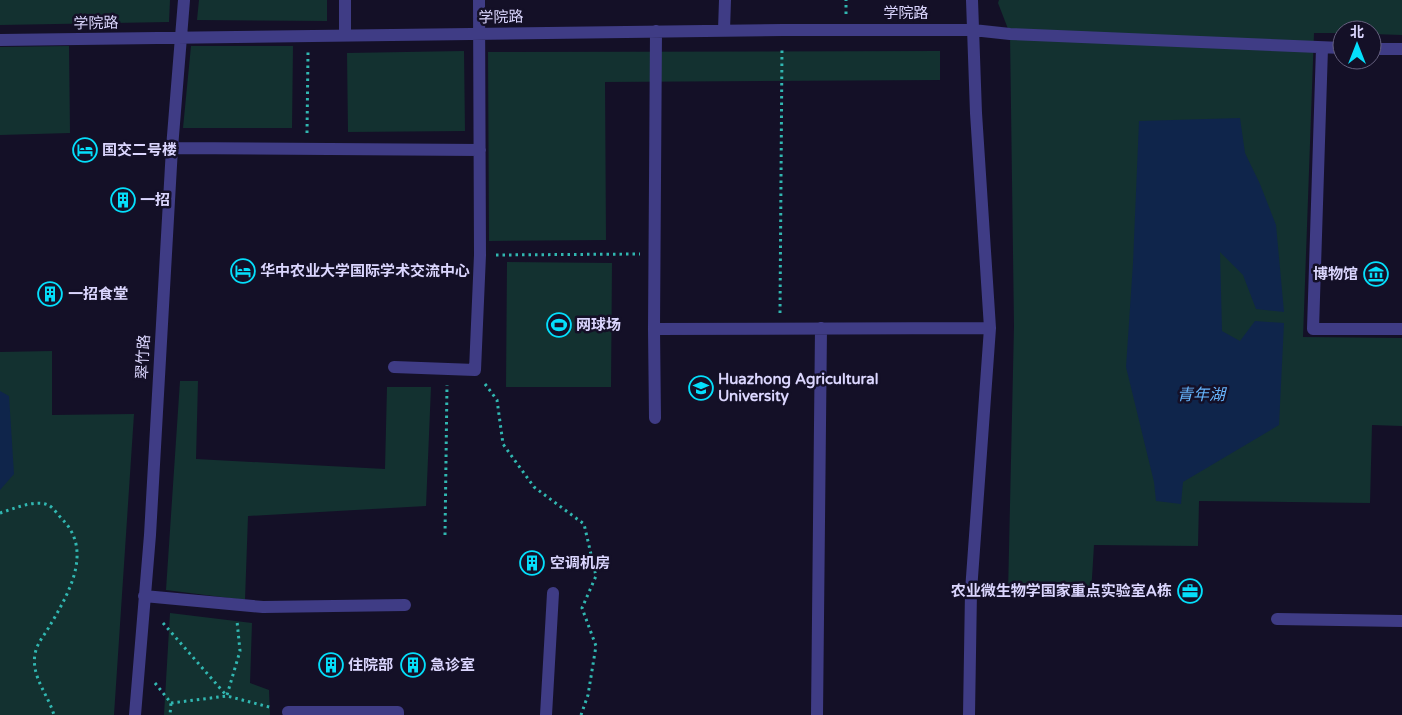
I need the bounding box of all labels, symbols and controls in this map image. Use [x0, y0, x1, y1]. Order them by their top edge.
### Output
street label: 学院路 [883, 4, 929, 22]
street label: 学院路 [478, 8, 524, 26]
street label: 学院路 [73, 14, 119, 32]
north arrow [1332, 20, 1382, 70]
text: 北 [1350, 24, 1364, 41]
hotel icon: 国交二号楼 [72, 137, 98, 163]
place label: 国交二号楼 [102, 141, 177, 159]
building icon: 一招 [110, 187, 136, 213]
place label: 一招 [140, 191, 170, 209]
hotel icon: 华中农业大学国际学术交流中心 [230, 258, 256, 284]
museum icon: 博物馆 [1363, 261, 1389, 287]
place label: 华中农业大学国际学术交流中心 [260, 262, 470, 280]
place label: 博物馆 [1313, 265, 1358, 283]
building icon: 一招食堂 [37, 281, 63, 307]
place label: 一招食堂 [68, 285, 128, 303]
sports icon: 网球场 [546, 312, 572, 338]
place label: 网球场 [576, 316, 621, 334]
street label: 翠竹路 [133, 334, 153, 380]
place label: Huazhong Agricultural University [718, 370, 879, 406]
school or university icon: Huazhong Agricultural University [688, 375, 714, 401]
water label: 青年湖 [1177, 385, 1228, 405]
building icon: 空调机房 [519, 550, 545, 576]
place label: 空调机房 [550, 554, 610, 572]
office icon: 农业微生物学国家重点实验室A栋 [1177, 578, 1203, 604]
place label: 农业微生物学国家重点实验室A栋 [951, 582, 1172, 600]
building icon: 住院部 [318, 652, 344, 678]
building icon: 急诊室 [400, 652, 426, 678]
place label: 住院部 [348, 656, 393, 674]
place label: 急诊室 [430, 656, 475, 674]

